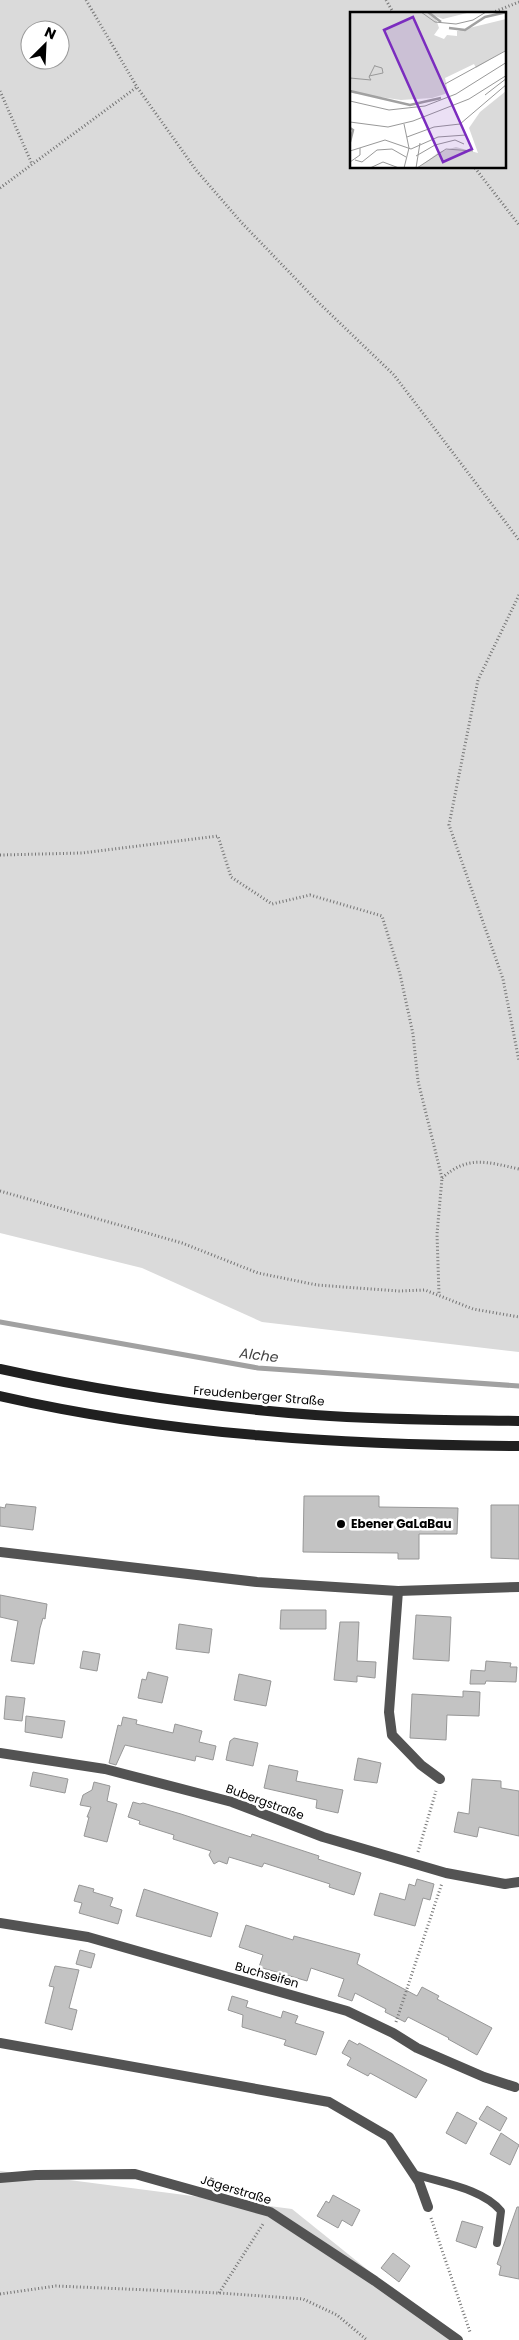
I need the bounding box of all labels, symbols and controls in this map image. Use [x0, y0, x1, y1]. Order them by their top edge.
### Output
inset map [350, 12, 506, 169]
north arrow [20, 20, 70, 70]
text: N [41, 22, 59, 44]
water label: Alche [237, 1343, 280, 1367]
street label: Freudenberger Straße [193, 1381, 325, 1410]
place label: Ebener GaLaBau [351, 1515, 452, 1532]
marker: Ebener GaLaBau [335, 1518, 347, 1530]
street label: Bubergstraße [224, 1780, 307, 1824]
street label: Buchseifen [233, 1957, 301, 1992]
street label: Jägerstraße [199, 2171, 274, 2208]

